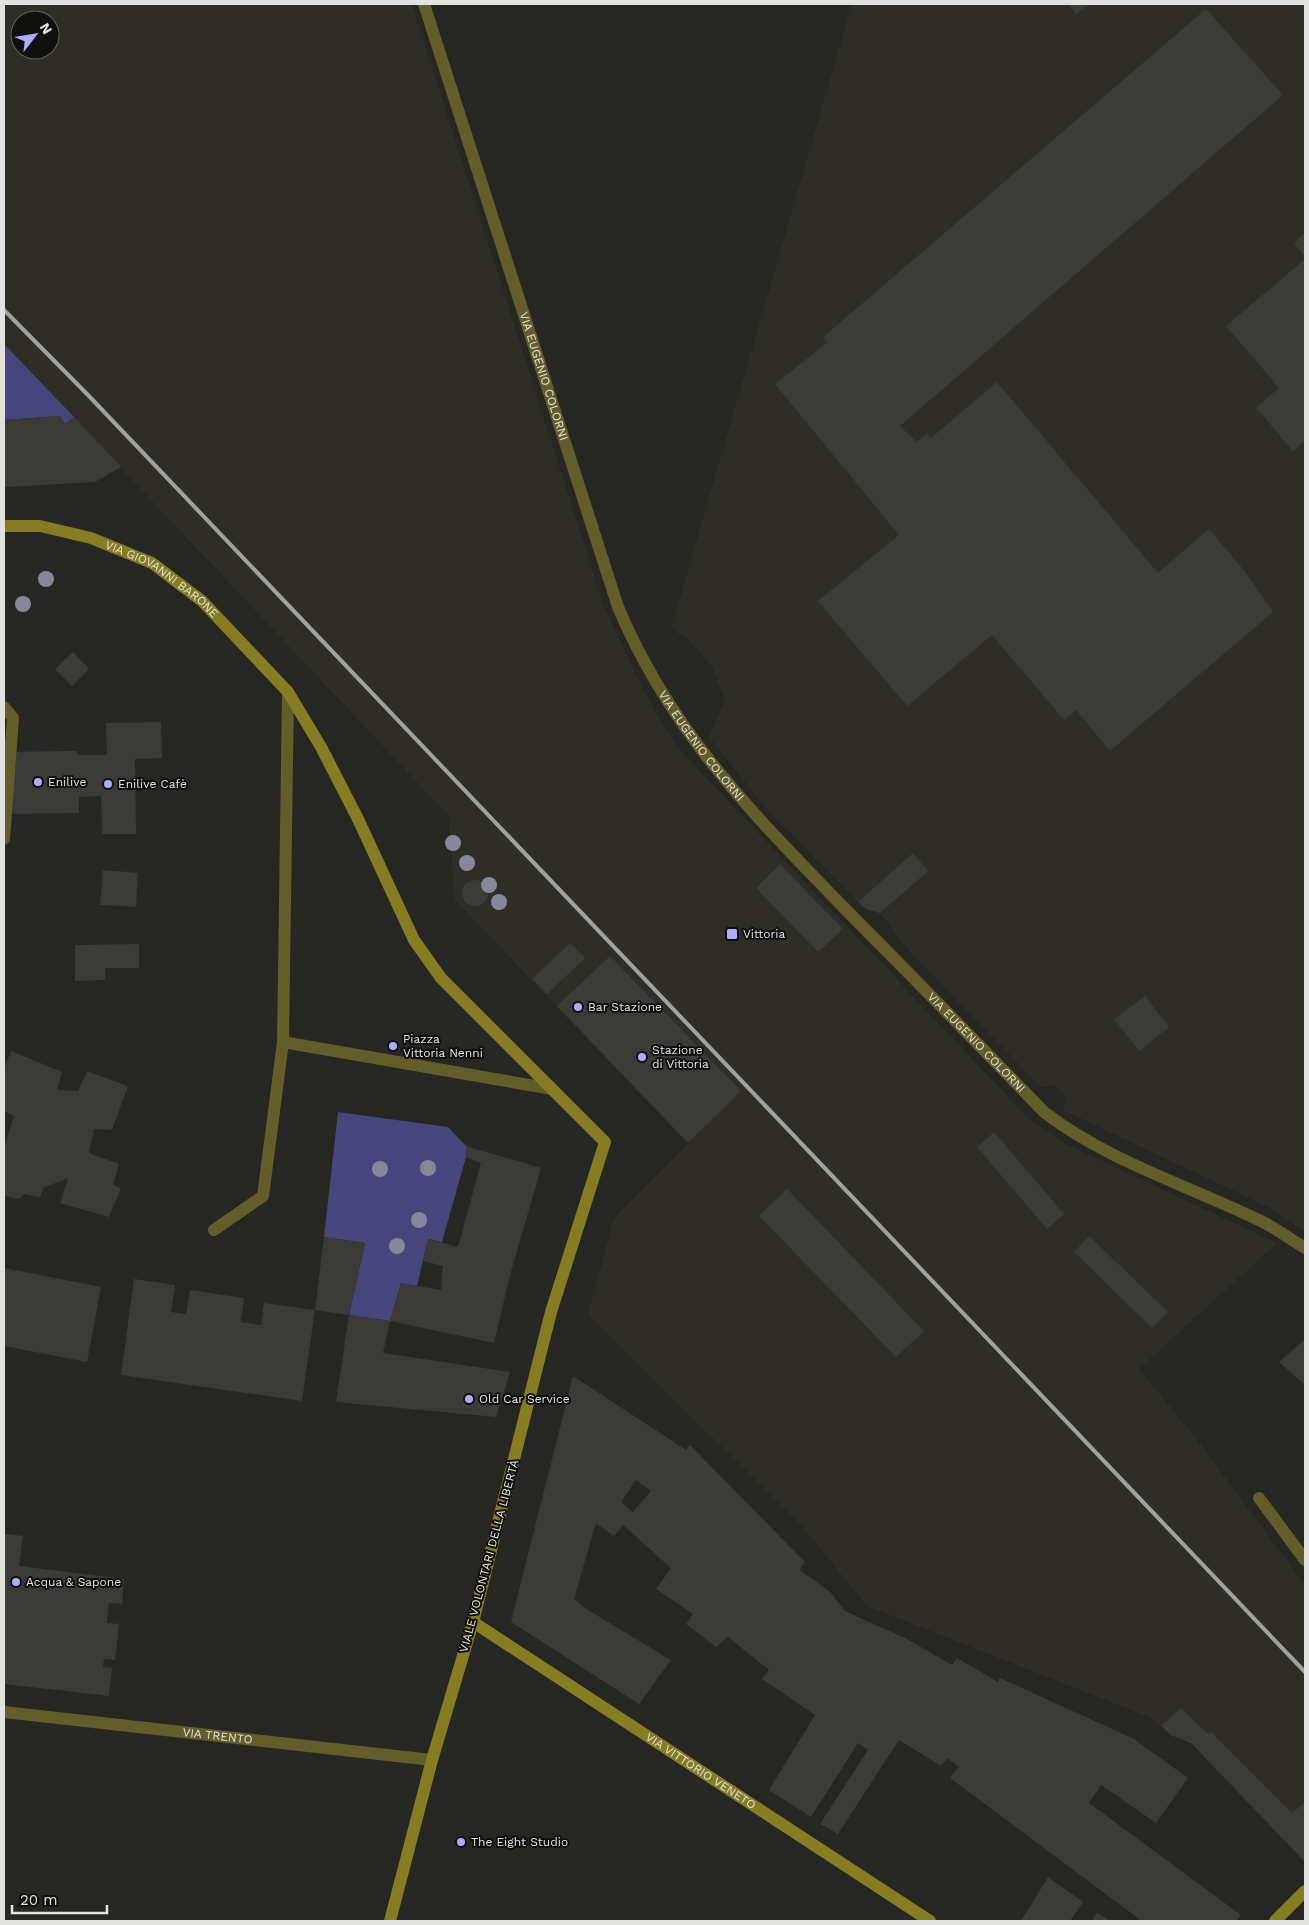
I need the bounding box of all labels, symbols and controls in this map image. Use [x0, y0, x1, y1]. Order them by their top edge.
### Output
north arrow [10, 10, 60, 60]
text: N [37, 20, 56, 37]
street label: VIA EUGENIO COLORNI [517, 310, 571, 442]
street label: VIA GIOVANNI BARONE [103, 538, 221, 621]
street label: VIA EUGENIO COLORNI [656, 688, 747, 804]
place label: Enilive [48, 775, 86, 789]
marker: Enilive [32, 776, 44, 788]
place label: Enilive Cafè [118, 777, 187, 791]
marker: Enilive Cafè [102, 778, 114, 790]
marker: Vittoria [725, 927, 739, 941]
place label: Vittoria [743, 927, 786, 941]
street label: VIA EUGENIO COLORNI [924, 989, 1028, 1095]
place label: Bar Stazione [588, 1000, 662, 1014]
marker: Bar Stazione [572, 1001, 584, 1013]
place label: Piazza Vittoria Nenni [403, 1032, 483, 1060]
marker: Piazza Vittoria Nenni [387, 1040, 399, 1052]
place label: Stazione di Vittoria [652, 1043, 709, 1071]
marker: Stazione di Vittoria [636, 1051, 648, 1063]
place label: Old Car Service [479, 1392, 570, 1406]
marker: Old Car Service [463, 1393, 475, 1405]
street label: VIALE VOLONTARI DELLA LIBERTÀ [456, 1458, 522, 1654]
place label: Acqua & Sapone [26, 1575, 121, 1589]
marker: Acqua & Sapone [10, 1576, 22, 1588]
street label: VIA TRENTO [182, 1725, 253, 1747]
street label: VIA VITTORIO VENETO [643, 1730, 758, 1812]
place label: The Eight Studio [471, 1835, 568, 1849]
marker: The Eight Studio [455, 1836, 467, 1848]
scale bar [12, 1882, 108, 1914]
text: 20 m [20, 1891, 58, 1909]

